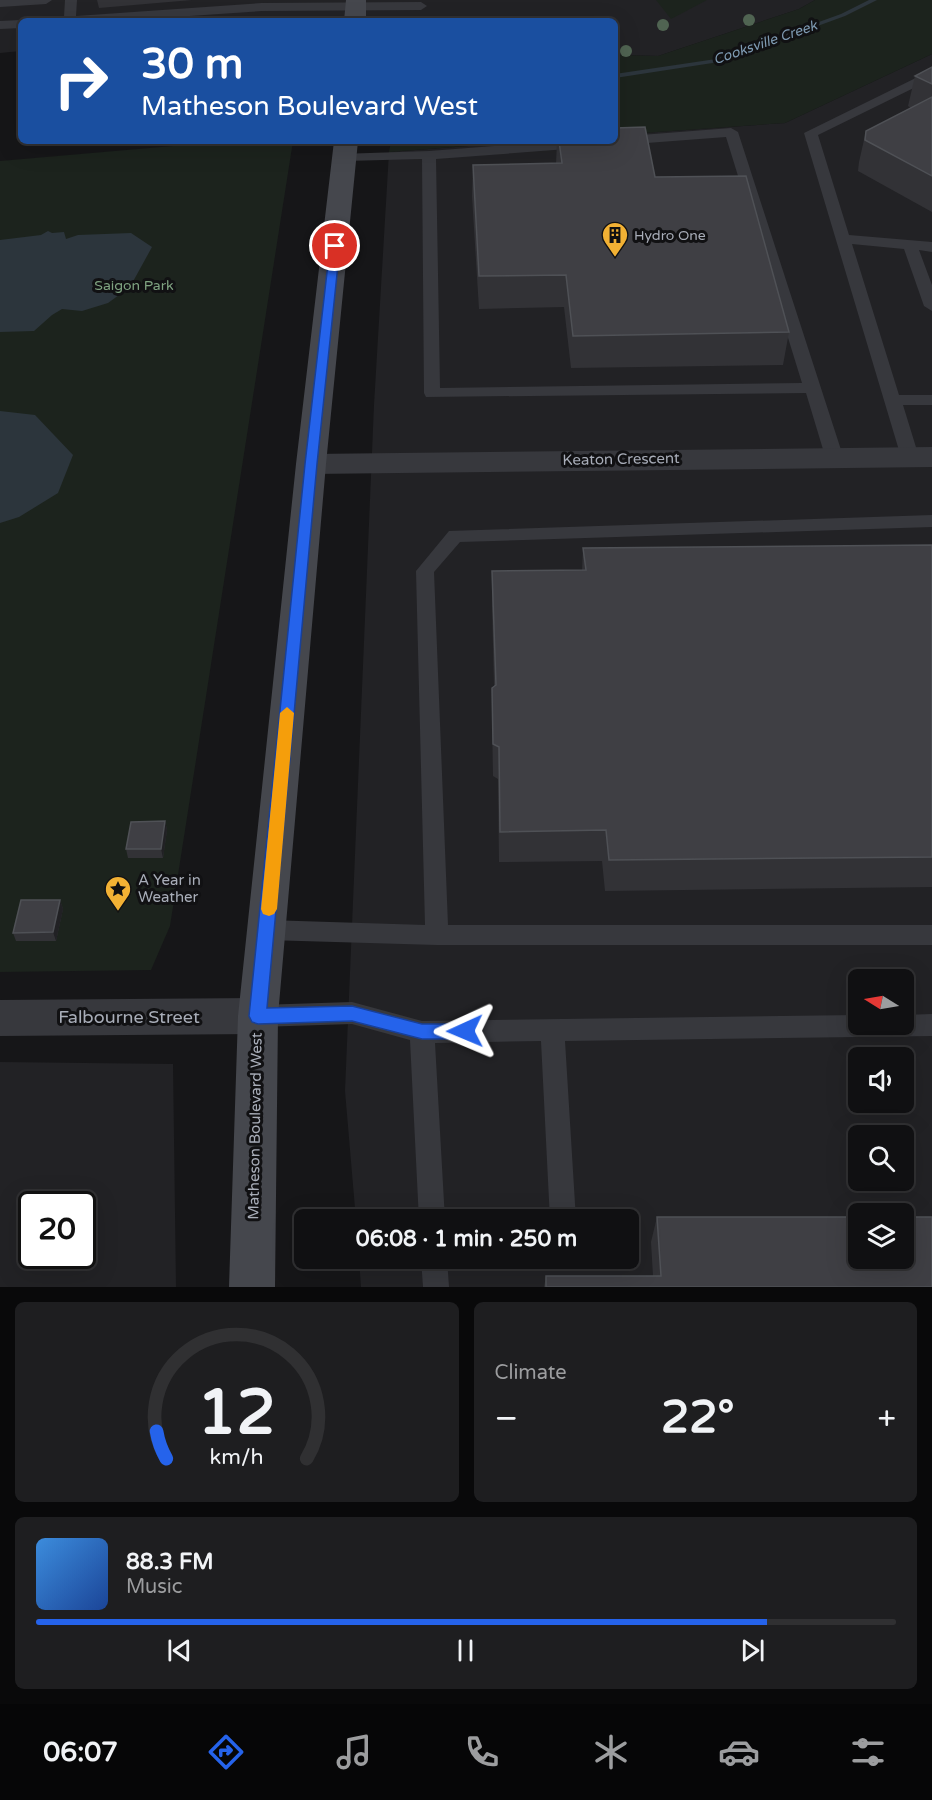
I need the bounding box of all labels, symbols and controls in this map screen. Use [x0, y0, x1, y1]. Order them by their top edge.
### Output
water label: Cooksville Creek [711, 16, 820, 68]
text: 30 m [141, 39, 243, 90]
icon: right [42, 42, 120, 120]
text: Matheson Boulevard West [141, 90, 478, 123]
pin [309, 220, 360, 271]
building icon: Hydro One [600, 220, 630, 258]
place label: Hydro One [634, 227, 706, 244]
icon: arrive [318, 229, 351, 262]
park label: Saigon Park [94, 277, 174, 294]
street label: Keaton Crescent [562, 449, 680, 469]
place label: A Year in Weather [138, 871, 201, 906]
place icon: A Year in Weather [103, 874, 133, 912]
north arrow [848, 969, 914, 1035]
map controls [848, 969, 914, 1269]
position arrow [433, 999, 497, 1063]
street label: Falbourne Street [58, 1006, 200, 1028]
street label: Matheson Boulevard West [244, 1032, 266, 1220]
button: sound [848, 1047, 914, 1113]
button: search [848, 1125, 914, 1191]
speed limit sign: 20 [18, 1191, 96, 1269]
button: layers [848, 1203, 914, 1269]
text: 06:08 · 1 min · 250 m [356, 1226, 577, 1252]
text: Climate [495, 1361, 567, 1385]
text: 12 [198, 1376, 276, 1451]
text: 22° [661, 1391, 734, 1445]
text: − [495, 1399, 518, 1438]
text: + [877, 1399, 896, 1438]
text: km/h [210, 1444, 264, 1470]
text: 88.3 FM [126, 1549, 214, 1575]
text: Music [126, 1575, 182, 1599]
icon: previous [163, 1634, 196, 1667]
icon: pause [449, 1634, 482, 1667]
icon: next [736, 1634, 769, 1667]
icon: directions [205, 1731, 247, 1773]
icon: music [333, 1731, 375, 1773]
icon: phone [461, 1731, 503, 1773]
icon: climate [590, 1731, 632, 1773]
icon: car [718, 1731, 760, 1773]
icon: filters [847, 1731, 889, 1773]
text: 06:07 [43, 1736, 118, 1769]

